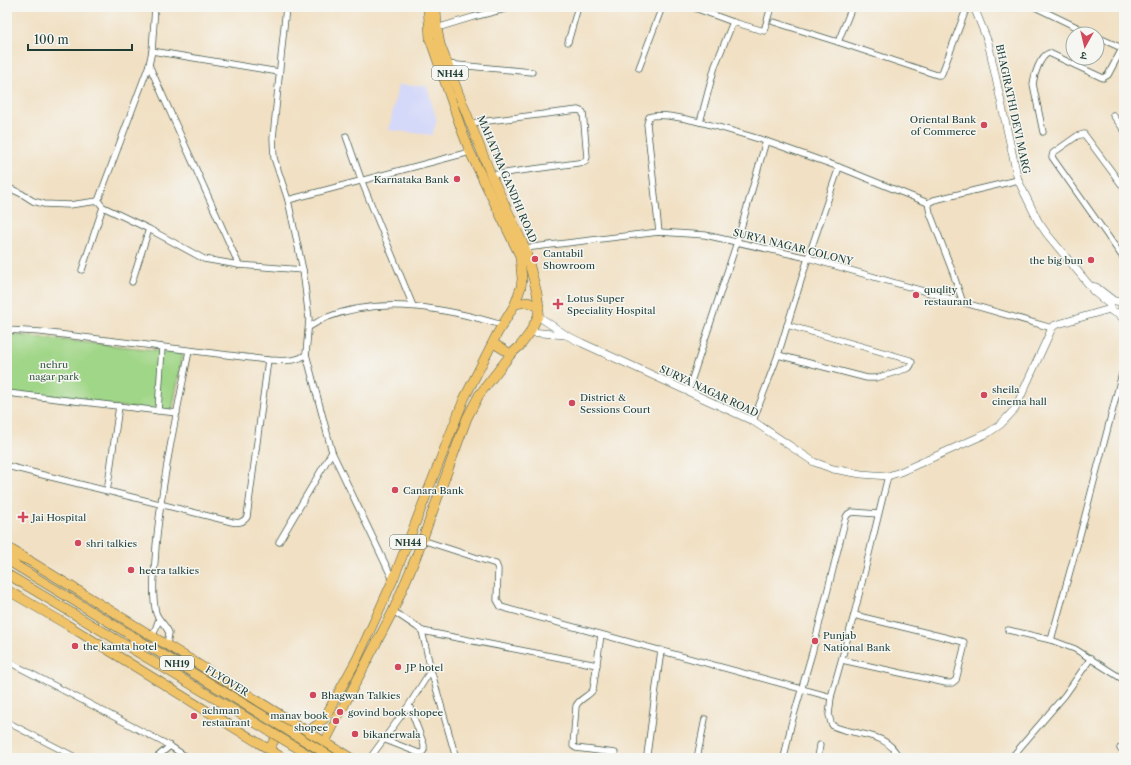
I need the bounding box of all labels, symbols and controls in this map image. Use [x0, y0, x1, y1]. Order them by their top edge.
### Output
scale bar [28, 26, 132, 52]
north arrow [1065, 26, 1105, 66]
text: 100 m [34, 32, 69, 47]
street label: BHAGIRATHI DEVI MARG [993, 43, 1033, 175]
text: उ [1078, 48, 1088, 63]
road number: NH44 [432, 66, 468, 80]
street label: MAHATMA GANDHI ROAD [474, 113, 540, 245]
place label: Oriental Bank of Commerce [910, 113, 977, 138]
marker: Oriental Bank of Commerce [979, 120, 989, 130]
place label: Karnataka Bank [374, 173, 450, 186]
marker: Karnataka Bank [452, 174, 462, 184]
street label: SURYA NAGAR COLONY [732, 226, 855, 268]
place label: Cantabil Showroom [543, 247, 596, 272]
marker: Cantabil Showroom [530, 254, 540, 264]
place label: the big bun [1029, 254, 1084, 267]
marker: the big bun [1086, 255, 1096, 265]
place label: quqlity restaurant [924, 283, 973, 308]
marker: quqlity restaurant [911, 290, 921, 300]
place label: Lotus Super Speciality Hospital [567, 292, 656, 317]
marker: Lotus Super Speciality Hospital [552, 298, 564, 310]
park label: nehru nagar park [29, 358, 80, 383]
street label: SURYA NAGAR ROAD [658, 362, 760, 420]
place label: sheila cinema hall [992, 383, 1047, 408]
marker: sheila cinema hall [979, 390, 989, 400]
place label: District & Sessions Court [580, 391, 651, 416]
marker: District & Sessions Court [567, 398, 577, 408]
place label: Canara Bank [403, 484, 465, 497]
marker: Canara Bank [390, 485, 400, 495]
marker: Jai Hospital [17, 511, 29, 523]
place label: Jai Hospital [30, 511, 86, 524]
road number: NH44 [390, 535, 426, 549]
place label: shri talkies [86, 537, 137, 550]
marker: shri talkies [73, 538, 83, 548]
place label: heera talkies [139, 564, 199, 577]
marker: heera talkies [126, 565, 136, 575]
place label: Punjab National Bank [823, 629, 892, 654]
marker: Punjab National Bank [810, 636, 820, 646]
place label: the kamta hotel [83, 640, 157, 653]
marker: the kamta hotel [70, 641, 80, 651]
road number: NH19 [160, 656, 194, 670]
place label: JP hotel [404, 661, 443, 674]
marker: JP hotel [393, 662, 403, 672]
street label: FLYOVER [203, 663, 252, 699]
place label: Bhagwan Talkies [321, 689, 400, 702]
marker: Bhagwan Talkies [308, 690, 318, 700]
place label: achman restaurant [202, 704, 251, 729]
place label: govind book shopee [348, 706, 444, 719]
marker: govind book shopee [335, 707, 345, 717]
place label: manav book shopee [270, 709, 329, 734]
marker: achman restaurant [189, 711, 199, 721]
marker: manav book shopee [331, 716, 341, 726]
place label: bikanerwala [363, 728, 421, 741]
marker: bikanerwala [350, 729, 360, 739]

